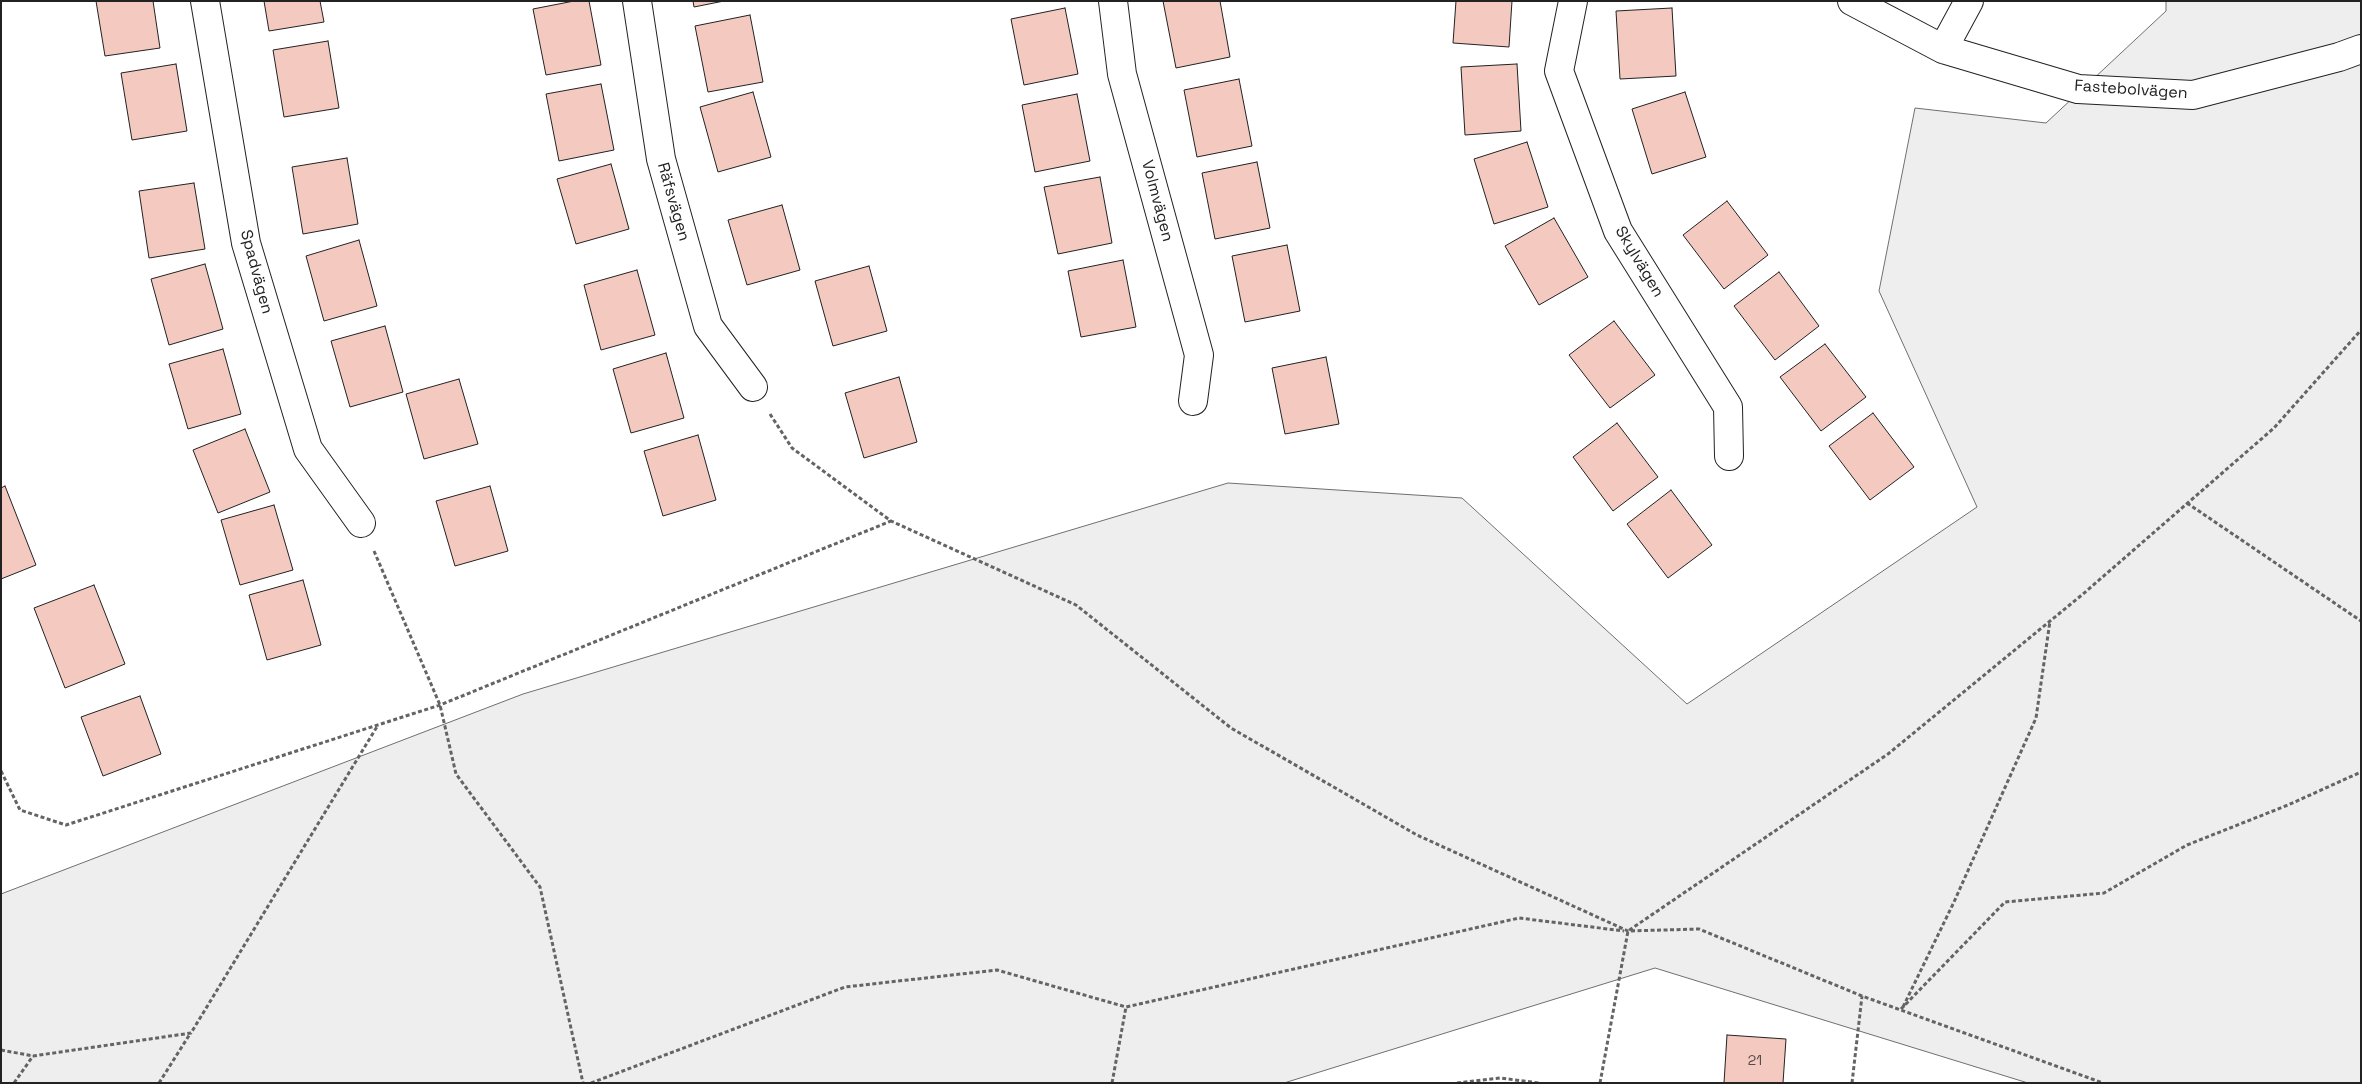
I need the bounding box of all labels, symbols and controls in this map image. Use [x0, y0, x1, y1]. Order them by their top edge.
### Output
street label: Fastebolvägen [2074, 76, 2188, 104]
street label: Volmvägen [1137, 158, 1177, 244]
street label: Räfsvägen [653, 161, 693, 243]
street label: Skylvägen [1610, 223, 1668, 301]
street label: Spadvägen [236, 228, 276, 316]
house number: 21 [1748, 1053, 1762, 1069]

